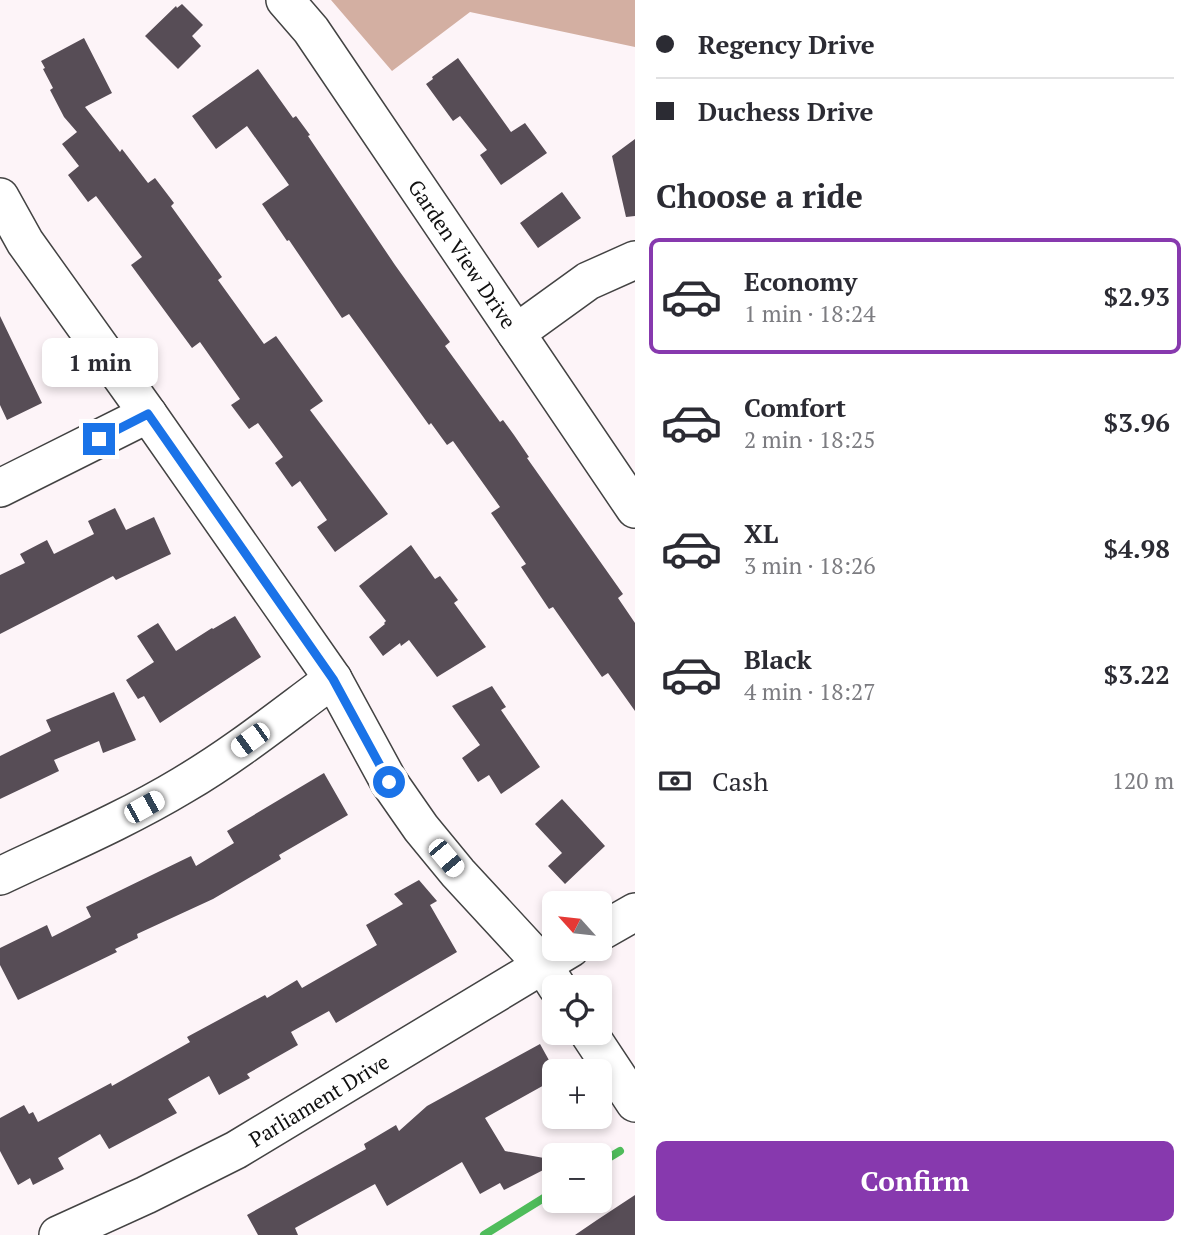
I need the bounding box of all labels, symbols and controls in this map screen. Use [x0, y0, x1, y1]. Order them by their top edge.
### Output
text: Regency Drive [698, 27, 875, 61]
text: Duchess Drive [698, 94, 874, 128]
street label: Garden View Drive [402, 174, 523, 334]
text: Choose a ride [656, 175, 863, 217]
text: Economy [744, 264, 857, 298]
icon: car [660, 265, 723, 328]
text: $2.93 [1104, 279, 1170, 313]
text: 1 min · 18:24 [744, 298, 876, 329]
callout: 1 min [41, 338, 157, 386]
text: 1 min [69, 347, 131, 378]
text: Comfort [744, 390, 846, 424]
icon: car [660, 391, 723, 454]
text: $3.96 [1104, 405, 1170, 439]
route end [83, 423, 115, 455]
text: 2 min · 18:25 [744, 424, 876, 455]
text: XL [744, 516, 778, 550]
icon: car [660, 517, 723, 580]
text: $4.98 [1104, 531, 1170, 565]
text: 3 min · 18:26 [744, 550, 876, 581]
text: Black [744, 642, 812, 676]
icon: car [660, 643, 723, 706]
text: $3.22 [1104, 657, 1170, 691]
text: 4 min · 18:27 [744, 676, 876, 707]
car [227, 719, 274, 761]
icon: cash [656, 762, 694, 800]
text: Cash [712, 764, 768, 798]
text: 120 m [1112, 765, 1174, 796]
route start [373, 766, 405, 798]
car [121, 788, 168, 826]
car [425, 835, 468, 881]
north arrow [542, 891, 612, 961]
map controls [542, 891, 612, 1213]
button: locate [542, 975, 612, 1045]
street label: Parliament Drive [244, 1047, 394, 1153]
button: + [542, 1059, 612, 1129]
button: Confirm [656, 1141, 1174, 1221]
button: − [542, 1143, 612, 1213]

